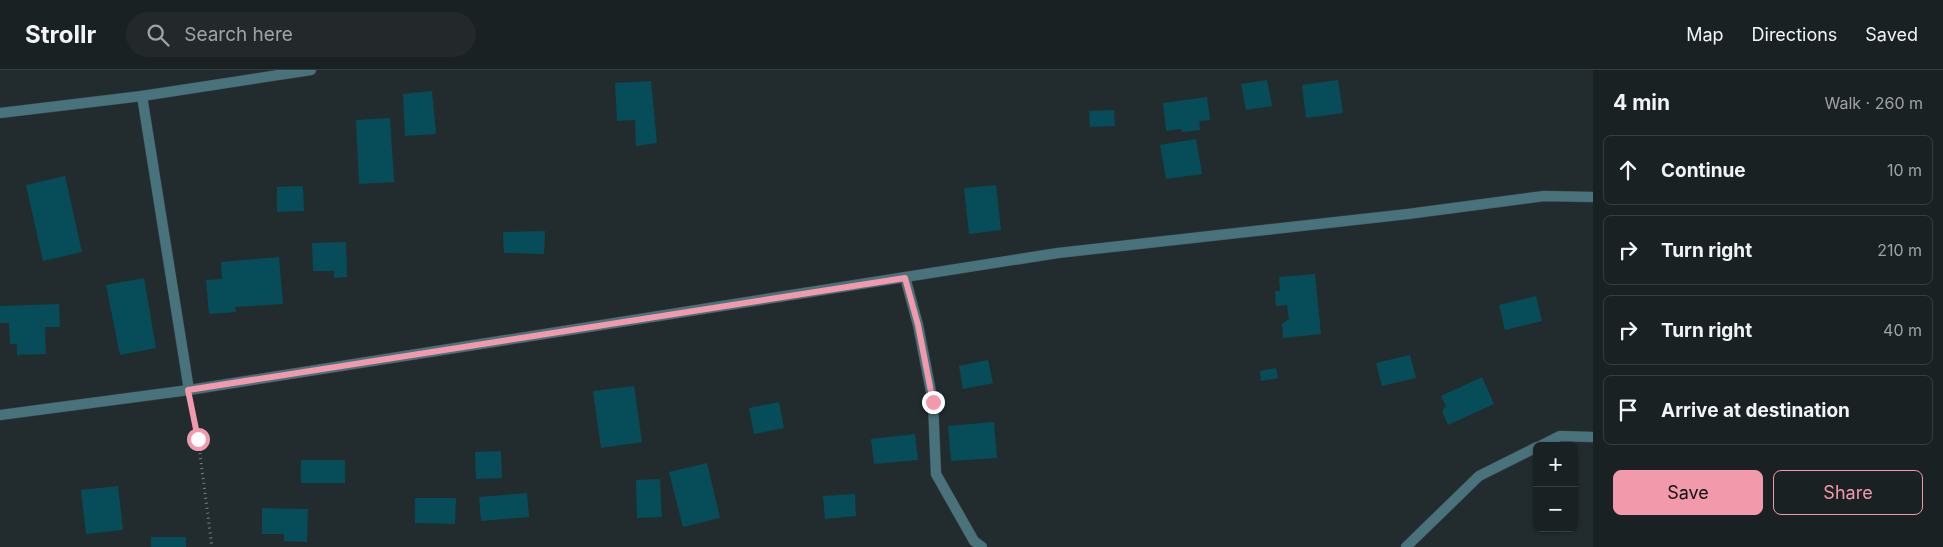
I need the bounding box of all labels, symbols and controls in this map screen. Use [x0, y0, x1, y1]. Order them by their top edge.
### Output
search box [126, 12, 476, 57]
text: Strollr [25, 20, 96, 49]
icon: search [144, 21, 172, 49]
text: Search here [184, 23, 293, 46]
text: Map [1686, 24, 1724, 45]
text: Directions [1752, 24, 1837, 45]
text: Saved [1865, 24, 1918, 45]
text: 4 min [1613, 90, 1670, 115]
text: Walk · 260 m [1825, 93, 1923, 113]
icon: ahead [1614, 156, 1642, 184]
text: Continue [1661, 159, 1746, 182]
text: 10 m [1887, 160, 1922, 180]
icon: right [1614, 236, 1642, 264]
text: Turn right [1661, 239, 1752, 262]
text: 210 m [1877, 240, 1922, 260]
icon: right [1614, 316, 1642, 344]
text: Turn right [1661, 319, 1752, 342]
text: 40 m [1883, 320, 1922, 340]
route end [922, 391, 945, 414]
icon: arrive [1614, 396, 1642, 424]
text: Arrive at destination [1661, 399, 1850, 422]
route start [187, 428, 210, 451]
map controls [1533, 442, 1578, 532]
button: + [1533, 442, 1578, 487]
button: Save [1613, 470, 1763, 515]
button: Share [1773, 470, 1923, 515]
button: − [1533, 487, 1578, 532]

